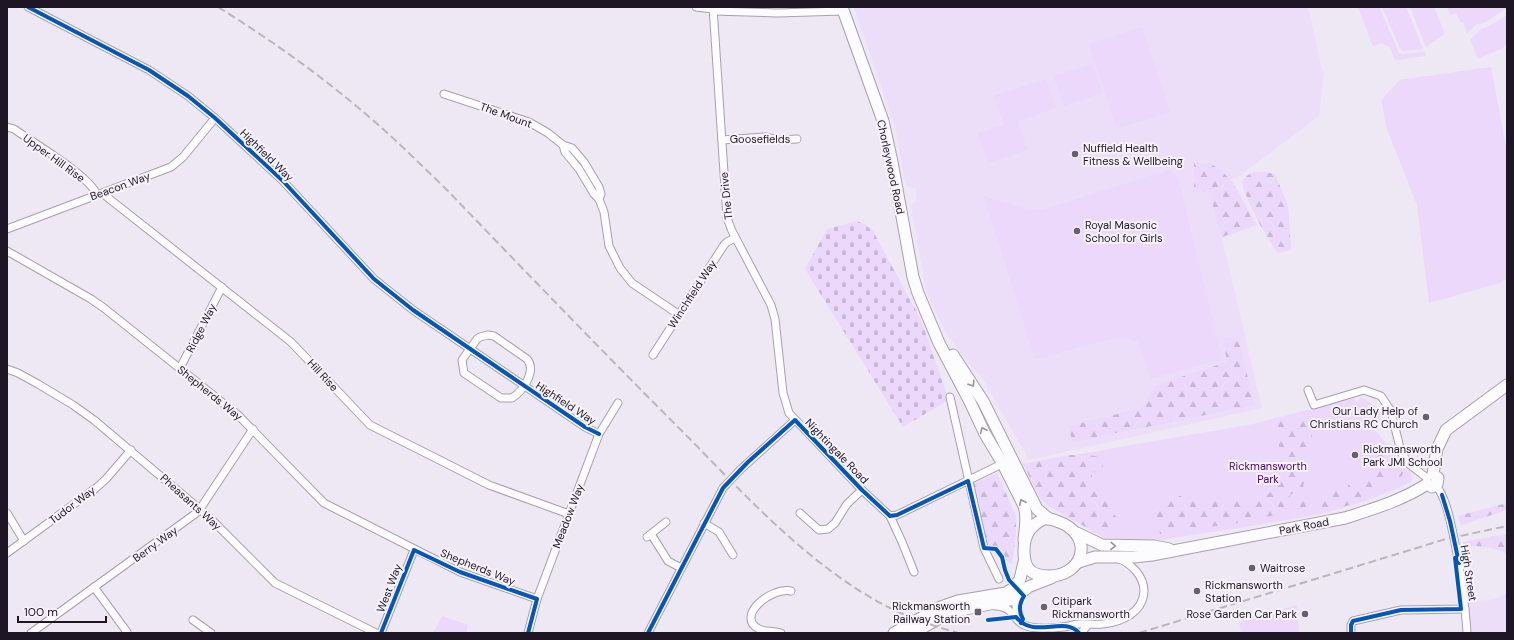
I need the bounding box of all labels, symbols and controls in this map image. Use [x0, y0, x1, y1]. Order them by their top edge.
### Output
street label: The Mount [478, 99, 534, 131]
street label: Chorleywood Road [874, 119, 908, 216]
street label: Highfield Way [237, 126, 297, 184]
street label: Upper Hill Rise [20, 131, 88, 185]
street label: Goosefields [730, 132, 790, 146]
place label: Nuffield Health Fitness & Wellbeing [1083, 141, 1183, 168]
marker: Nuffield Health Fitness & Wellbeing [1070, 149, 1080, 159]
street label: Beacon Way [88, 169, 152, 203]
street label: The Drive [717, 172, 735, 220]
place label: Royal Masonic School for Girls [1085, 218, 1162, 245]
marker: Royal Masonic School for Girls [1072, 226, 1082, 236]
street label: Winchfield Way [665, 257, 719, 331]
street label: Ridge Way [183, 301, 219, 355]
street label: Hill Rise [305, 356, 341, 394]
street label: Shepherds Way [175, 362, 245, 424]
street label: Highfield Way [533, 378, 599, 428]
one-way arrow [967, 380, 974, 387]
place label: Our Lady Help of Christians RC Church [1310, 404, 1418, 431]
marker: Our Lady Help of Christians RC Church [1421, 412, 1431, 422]
street label: Nightingale Road [802, 415, 872, 487]
one-way arrow [980, 427, 988, 434]
place label: Rickmansworth Park JMI School [1363, 442, 1442, 469]
marker: Rickmansworth Park JMI School [1350, 450, 1360, 460]
park label: Rickmansworth Park [1229, 459, 1307, 486]
street label: Pheasants Way [157, 471, 225, 533]
street label: Meadow Way [549, 482, 587, 550]
street label: Tudor Way [46, 483, 98, 527]
one-way arrow [1019, 498, 1027, 506]
street label: Park Road [1278, 514, 1330, 538]
street label: Berry Way [130, 523, 180, 565]
one-way arrow [1110, 541, 1116, 550]
street label: High Street [1458, 544, 1480, 602]
street label: Shepherds Way [438, 546, 518, 588]
place label: Waitrose [1260, 561, 1305, 575]
street label: West Way [373, 562, 405, 614]
marker: Waitrose [1247, 563, 1257, 573]
place label: Rickmansworth Station [1205, 578, 1283, 605]
marker: Rickmansworth Station [1192, 586, 1202, 596]
place label: Citipark Rickmansworth [1052, 594, 1130, 621]
scale bar [18, 598, 106, 624]
place label: Rickmansworth Railway Station [892, 599, 970, 626]
marker: Citipark Rickmansworth [1039, 602, 1049, 612]
text: 100 m [24, 604, 58, 620]
marker: Rickmansworth Railway Station [973, 607, 983, 617]
place label: Rose Garden Car Park [1186, 607, 1297, 621]
marker: Rose Garden Car Park [1300, 609, 1310, 619]

